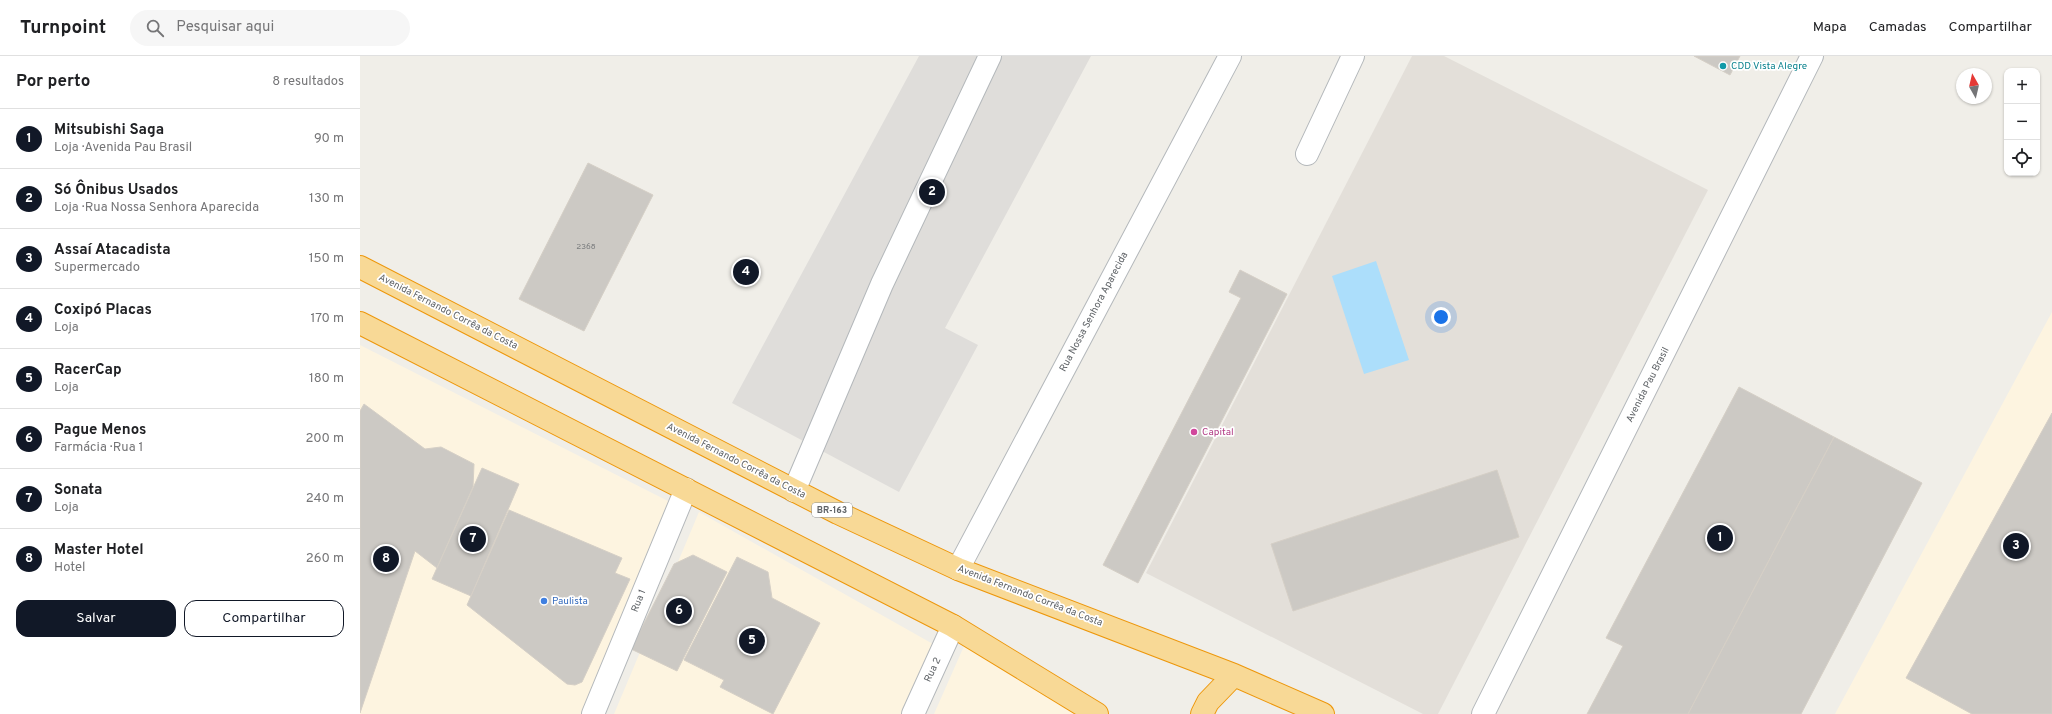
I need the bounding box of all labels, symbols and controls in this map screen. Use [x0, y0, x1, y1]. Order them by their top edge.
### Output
search box [130, 10, 410, 46]
text: Turnpoint [20, 16, 106, 40]
icon: search [144, 17, 166, 39]
text: Pesquisar aqui [176, 18, 274, 37]
text: Mapa [1813, 19, 1847, 36]
text: Camadas [1869, 19, 1927, 36]
text: Compartilhar [1949, 19, 2032, 36]
place label: CDD Vista Alegre [1731, 60, 1807, 73]
marker: CDD Vista Alegre [1718, 61, 1728, 71]
north arrow [1956, 68, 1992, 104]
map controls [2004, 68, 2040, 176]
button: + [2004, 68, 2040, 104]
text: Por perto [16, 71, 90, 93]
text: 8 resultados [272, 74, 344, 90]
button: − [2004, 104, 2040, 140]
text: Mitsubishi Saga [54, 121, 164, 140]
text: 1 [26, 131, 32, 147]
text: 90 m [314, 131, 344, 147]
text: Loja · Avenida Pau Brasil [54, 140, 192, 156]
button: locate [2004, 140, 2040, 176]
pin: 2 [919, 177, 945, 207]
text: Só Ônibus Usados [54, 181, 178, 200]
text: 2 [25, 191, 33, 207]
text: 130 m [309, 191, 344, 207]
text: Loja · Rua Nossa Senhora Aparecida [54, 200, 259, 216]
text: Assaí Atacadista [54, 241, 171, 260]
house number: 2368 [576, 242, 596, 252]
street label: Rua Nossa Senhora Aparecida [1057, 250, 1131, 374]
text: 3 [25, 251, 33, 267]
text: 150 m [309, 251, 344, 267]
pin: 4 [733, 257, 759, 287]
text: Supermercado [54, 260, 140, 276]
street label: Avenida Fernando Corrêa da Costa [376, 271, 520, 353]
text: Coxipó Placas [54, 301, 152, 320]
your location [1431, 307, 1451, 327]
text: 4 [25, 311, 33, 327]
text: 170 m [310, 311, 344, 327]
text: Loja [54, 320, 79, 336]
street label: Avenida Pau Brasil [1623, 345, 1673, 425]
text: RacerCap [54, 361, 122, 380]
text: 5 [25, 371, 33, 387]
text: 180 m [309, 371, 344, 387]
text: Loja [54, 380, 79, 396]
street label: Avenida Fernando Corrêa da Costa [664, 420, 808, 502]
text: Pague Menos [54, 421, 146, 440]
place label: Capital [1202, 426, 1234, 439]
marker: Capital [1189, 427, 1199, 437]
text: 6 [25, 431, 33, 447]
text: 200 m [305, 431, 344, 447]
text: Farmácia · Rua 1 [54, 440, 143, 456]
text: Sonata [54, 481, 102, 500]
text: 7 [26, 491, 32, 507]
text: 240 m [306, 491, 344, 507]
text: Loja [54, 500, 79, 516]
road number: BR-163 [812, 503, 852, 517]
pin: 1 [1707, 523, 1733, 553]
pin: 7 [460, 524, 486, 554]
pin: 3 [2003, 531, 2029, 561]
text: Master Hotel [54, 541, 144, 560]
pin: 8 [373, 544, 399, 574]
text: 8 [25, 551, 33, 567]
text: 260 m [306, 551, 344, 567]
text: Hotel [54, 560, 85, 576]
street label: Avenida Fernando Corrêa da Costa [956, 562, 1104, 630]
street label: Rua 1 [629, 588, 649, 614]
place label: Paulista [552, 595, 588, 608]
marker: Paulista [539, 596, 549, 606]
pin: 6 [666, 596, 692, 626]
button: Salvar [16, 600, 176, 637]
button: Compartilhar [184, 600, 344, 637]
pin: 5 [739, 626, 765, 656]
street label: Rua 2 [922, 655, 944, 685]

